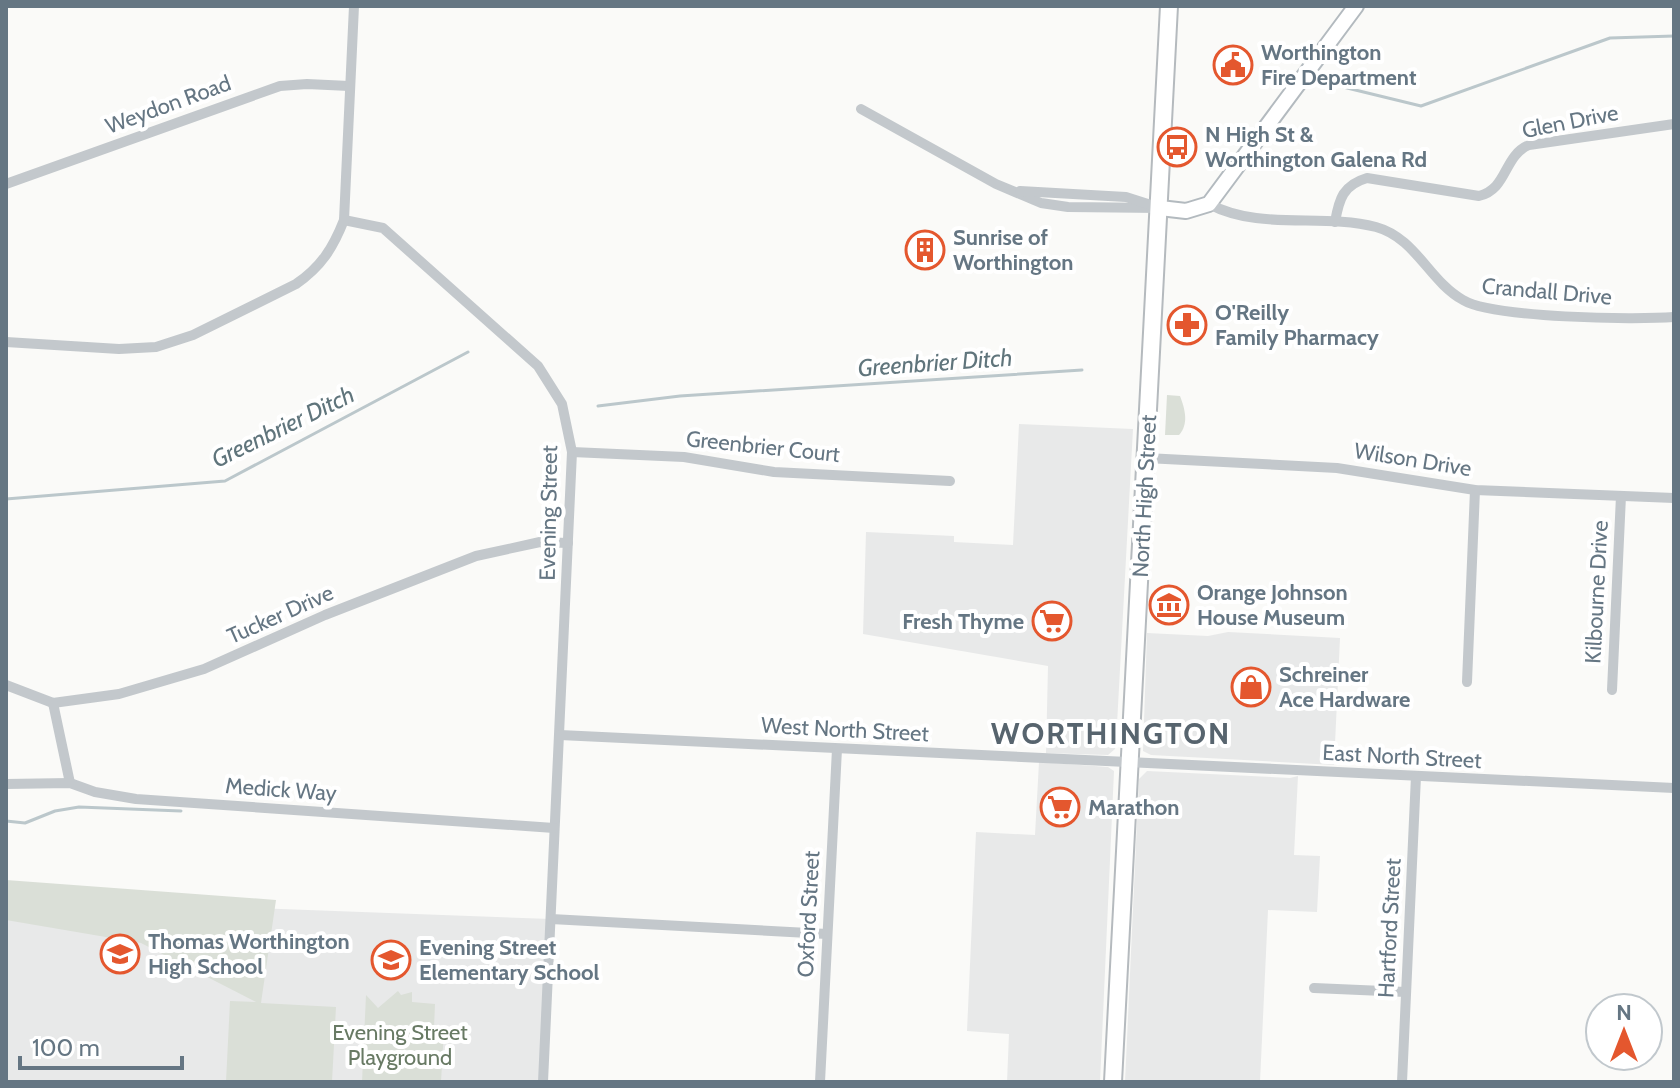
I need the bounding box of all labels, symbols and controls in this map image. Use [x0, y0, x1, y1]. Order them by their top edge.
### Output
place label: Worthington Fire Department [1261, 39, 1417, 91]
public building icon: Worthington Fire Department [1212, 44, 1254, 86]
street label: Weydon Road [102, 69, 234, 140]
street label: Glen Drive [1520, 99, 1621, 144]
place label: N High St & Worthington Galena Rd [1205, 121, 1427, 173]
bus stop icon: N High St & Worthington Galena Rd [1156, 126, 1198, 168]
place label: Sunrise of Worthington [953, 224, 1074, 276]
building icon: Sunrise of Worthington [904, 229, 946, 271]
street label: Crandall Drive [1481, 272, 1613, 311]
place label: O'Reilly Family Pharmacy [1215, 299, 1379, 351]
pharmacy icon: O'Reilly Family Pharmacy [1166, 304, 1208, 346]
water label: Greenbrier Ditch [857, 343, 1013, 382]
water label: Greenbrier Ditch [207, 380, 359, 474]
street label: North High Street [1127, 413, 1162, 578]
street label: Greenbrier Court [685, 425, 842, 468]
street label: Wilson Drive [1352, 437, 1473, 482]
street label: Evening Street [534, 444, 563, 581]
street label: Kilbourne Drive [1579, 520, 1614, 664]
street label: Tucker Drive [223, 579, 337, 650]
place label: Orange Johnson House Museum [1197, 579, 1348, 631]
museum icon: Orange Johnson House Museum [1148, 584, 1190, 626]
supermarket icon: Fresh Thyme [1031, 600, 1073, 642]
place label: Fresh Thyme [902, 608, 1024, 635]
place label: Schreiner Ace Hardware [1279, 661, 1410, 713]
shop icon: Schreiner Ace Hardware [1230, 666, 1272, 708]
street label: West North Street [761, 712, 930, 747]
district label: WORTHINGTON [991, 715, 1231, 752]
street label: East North Street [1322, 739, 1483, 774]
street label: Medick Way [224, 772, 338, 807]
supermarket icon: Marathon [1039, 786, 1081, 828]
place label: Marathon [1088, 794, 1179, 821]
street label: Oxford Street [792, 849, 825, 978]
street label: Hartford Street [1372, 857, 1407, 999]
place label: Thomas Worthington High School [148, 928, 350, 980]
school or university icon: Thomas Worthington High School [99, 933, 141, 975]
place label: Evening Street Elementary School [419, 934, 599, 986]
school or university icon: Evening Street Elementary School [370, 939, 412, 981]
north arrow [1584, 992, 1664, 1072]
text: N [1616, 999, 1632, 1026]
park label: Evening Street Playground [332, 1019, 468, 1071]
scale bar [20, 1020, 182, 1070]
text: 100 m [32, 1033, 100, 1062]

